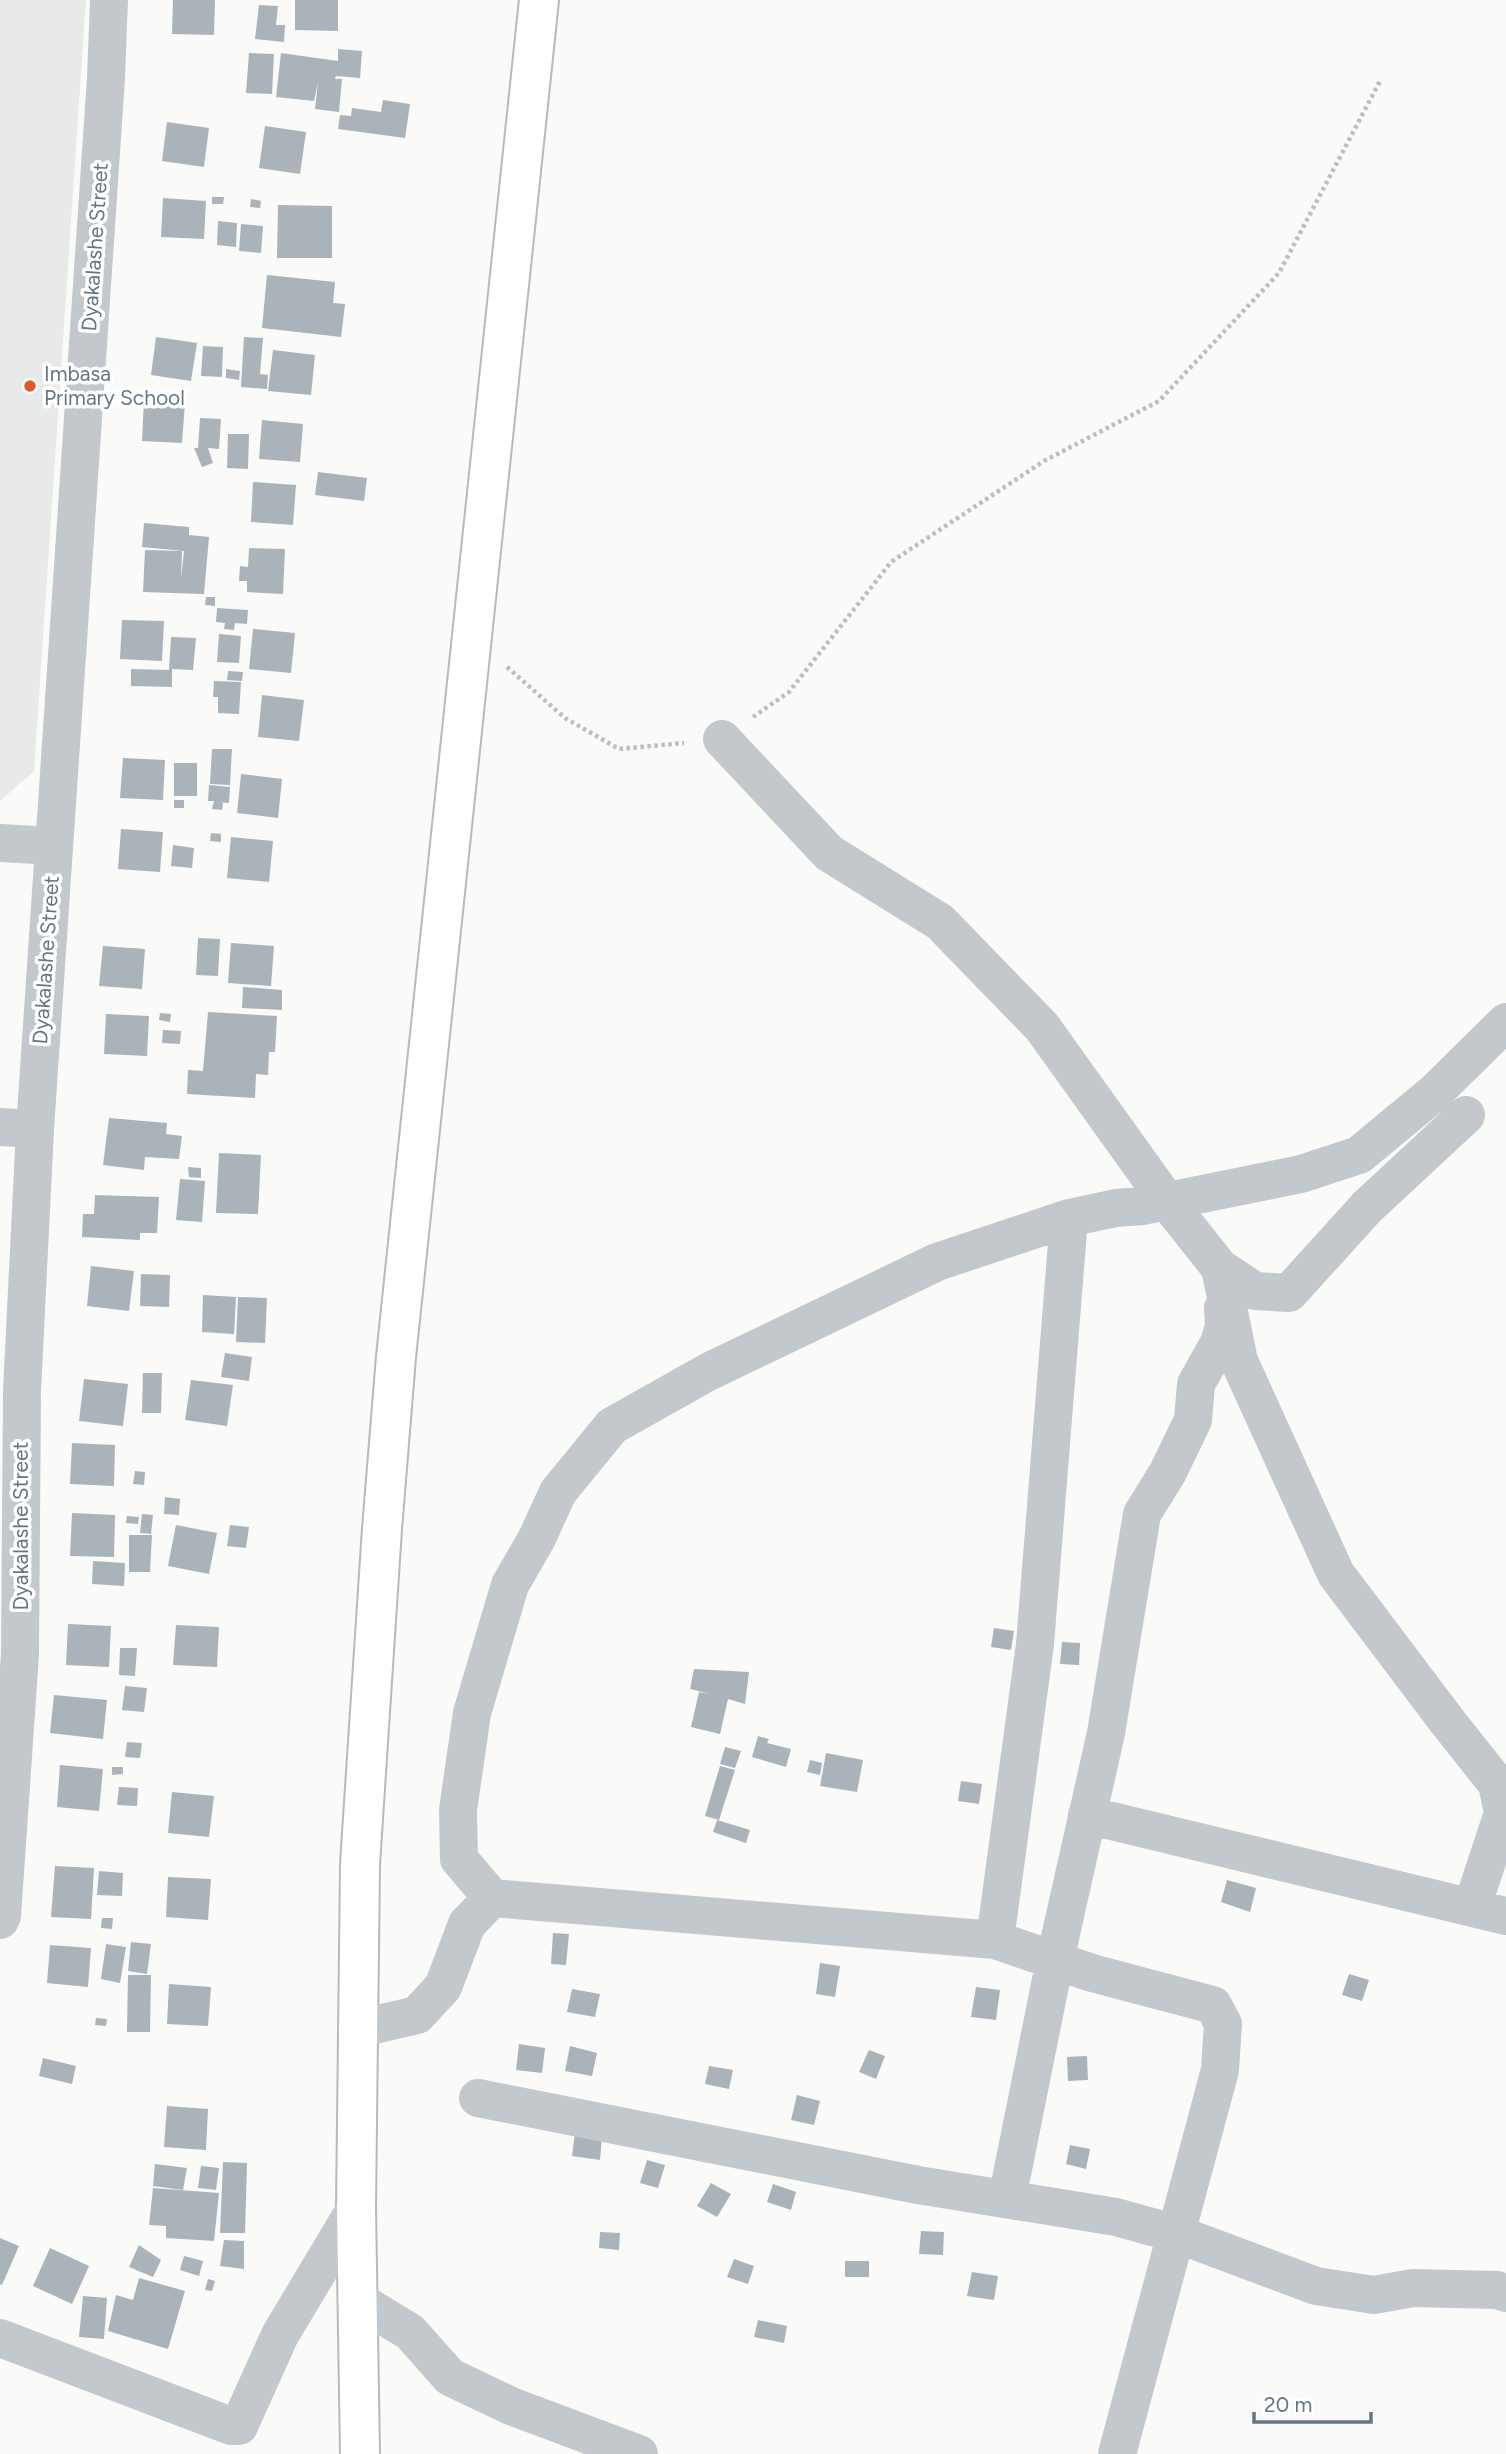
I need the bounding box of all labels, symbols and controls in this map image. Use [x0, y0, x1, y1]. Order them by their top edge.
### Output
street label: Dyakalashe Street [76, 162, 113, 332]
place label: Imbasa Primary School [44, 361, 185, 410]
marker: Imbasa Primary School [22, 378, 38, 394]
street label: Dyakalashe Street [27, 875, 64, 1045]
street label: Dyakalashe Street [8, 1441, 33, 1610]
scale bar [1254, 2380, 1371, 2424]
text: 20 m [1264, 2392, 1312, 2417]

